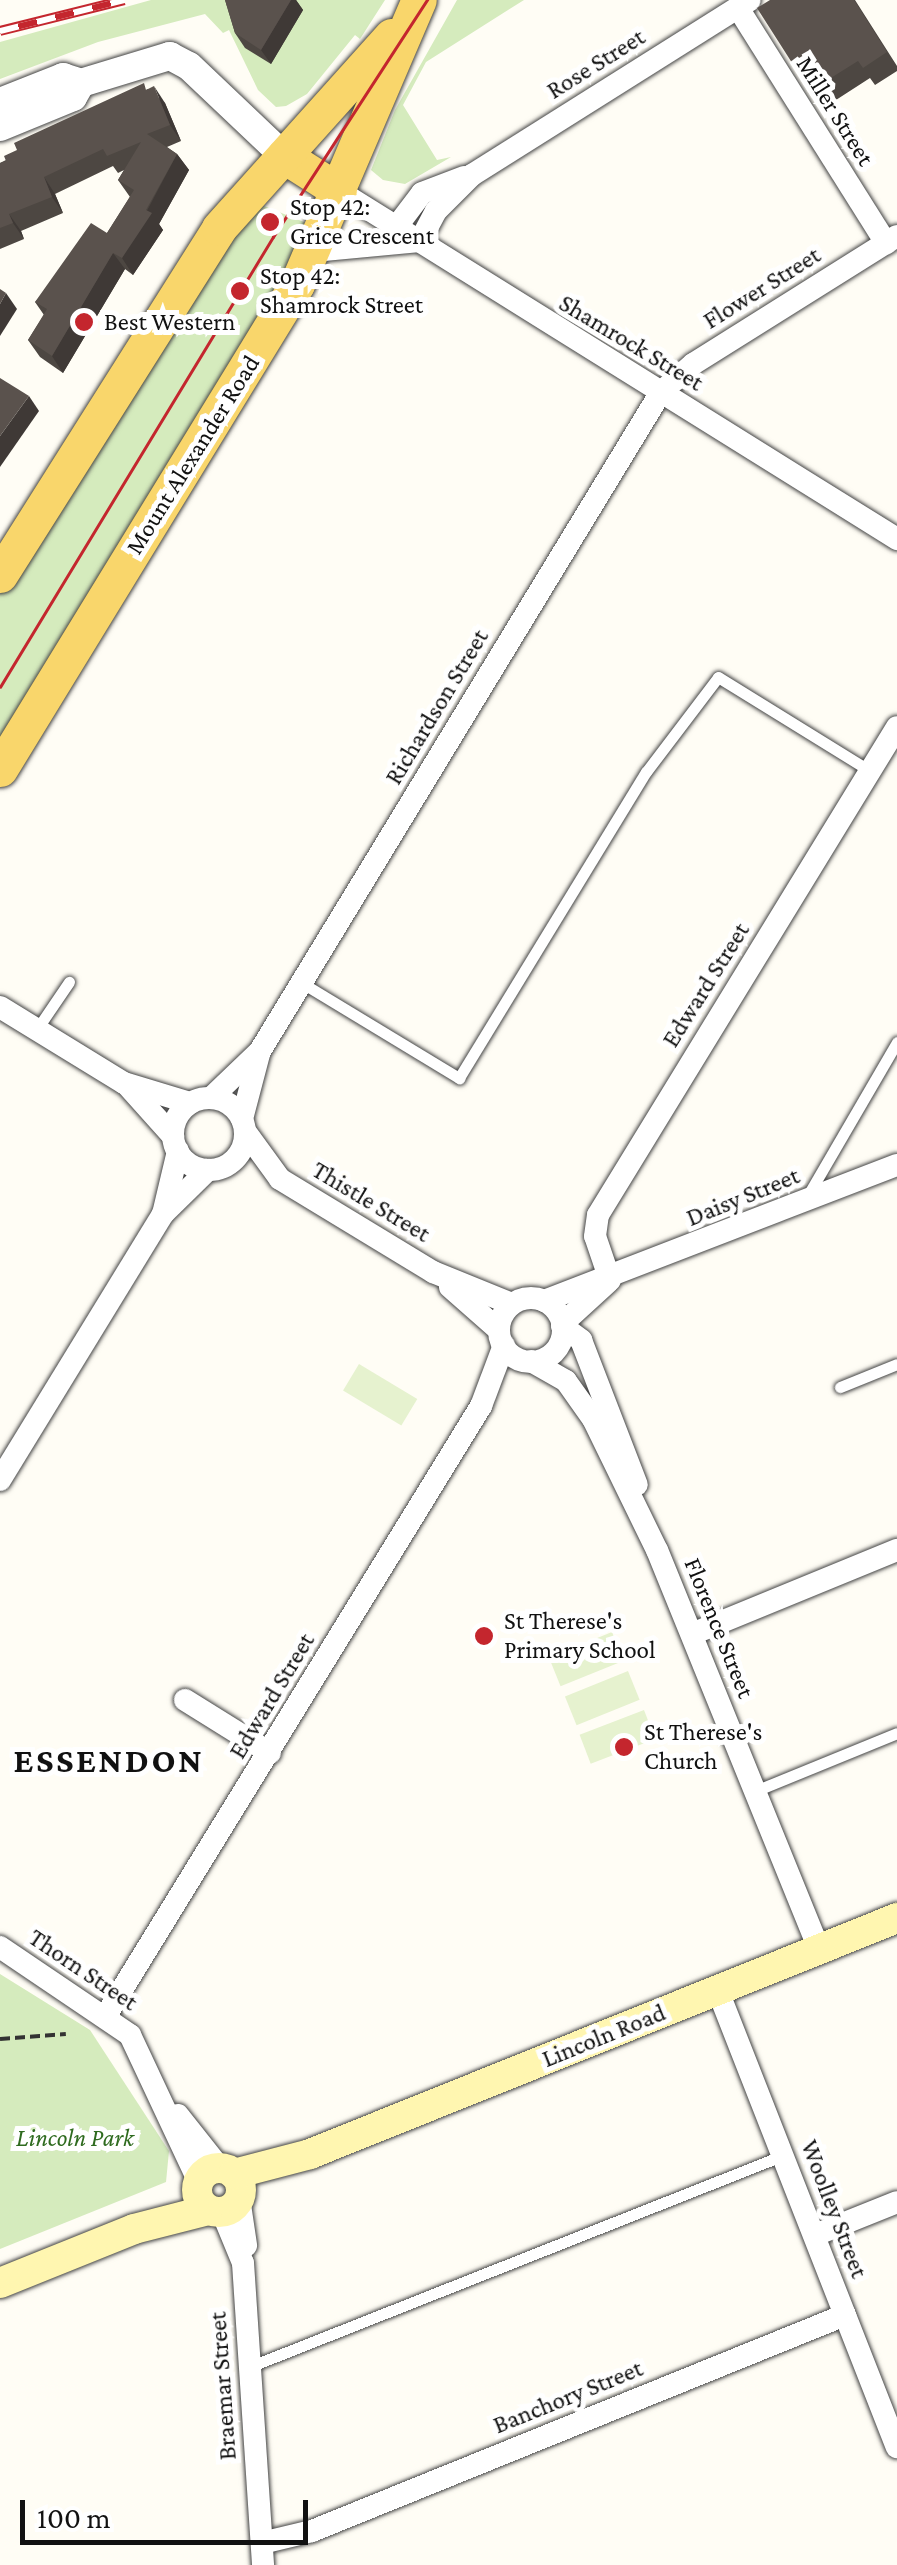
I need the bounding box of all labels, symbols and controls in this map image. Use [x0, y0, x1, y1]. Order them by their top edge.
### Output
street label: Rose Street [541, 22, 651, 106]
street label: Miller Street [790, 51, 880, 171]
place label: Stop 42: Grice Crescent [290, 193, 434, 252]
marker: Stop 42: Grice Crescent [259, 211, 281, 233]
street label: Flower Street [698, 240, 826, 336]
place label: Stop 42: Shamrock Street [260, 262, 423, 321]
marker: Stop 42: Shamrock Street [229, 280, 251, 302]
street label: Shamrock Street [553, 288, 709, 398]
place label: Best Western [104, 307, 236, 337]
marker: Best Western [73, 311, 95, 333]
street label: Mount Alexander Road [120, 350, 266, 560]
street label: Richardson Street [379, 624, 495, 790]
street label: Edward Street [656, 917, 756, 1053]
street label: Thistle Street [306, 1155, 436, 1249]
street label: Daisy Street [682, 1161, 804, 1233]
street label: Florence Street [677, 1553, 761, 1703]
place label: St Therese's Primary School [504, 1607, 656, 1666]
marker: St Therese's Primary School [473, 1625, 495, 1647]
street label: Edward Street [223, 1628, 321, 1764]
place label: St Therese's Church [644, 1718, 762, 1777]
marker: St Therese's Church [613, 1736, 635, 1758]
district label: ESSENDON [14, 1740, 204, 1782]
street label: Thorn Street [23, 1923, 143, 2017]
street label: Lincoln Road [538, 1998, 670, 2074]
park label: Lincoln Park [16, 2123, 134, 2153]
street label: Woolley Street [794, 2136, 874, 2282]
street label: Braemar Street [203, 2311, 243, 2461]
street label: Banchory Street [489, 2353, 647, 2441]
scale bar [25, 2480, 312, 2542]
text: 100 m [37, 2501, 111, 2534]

